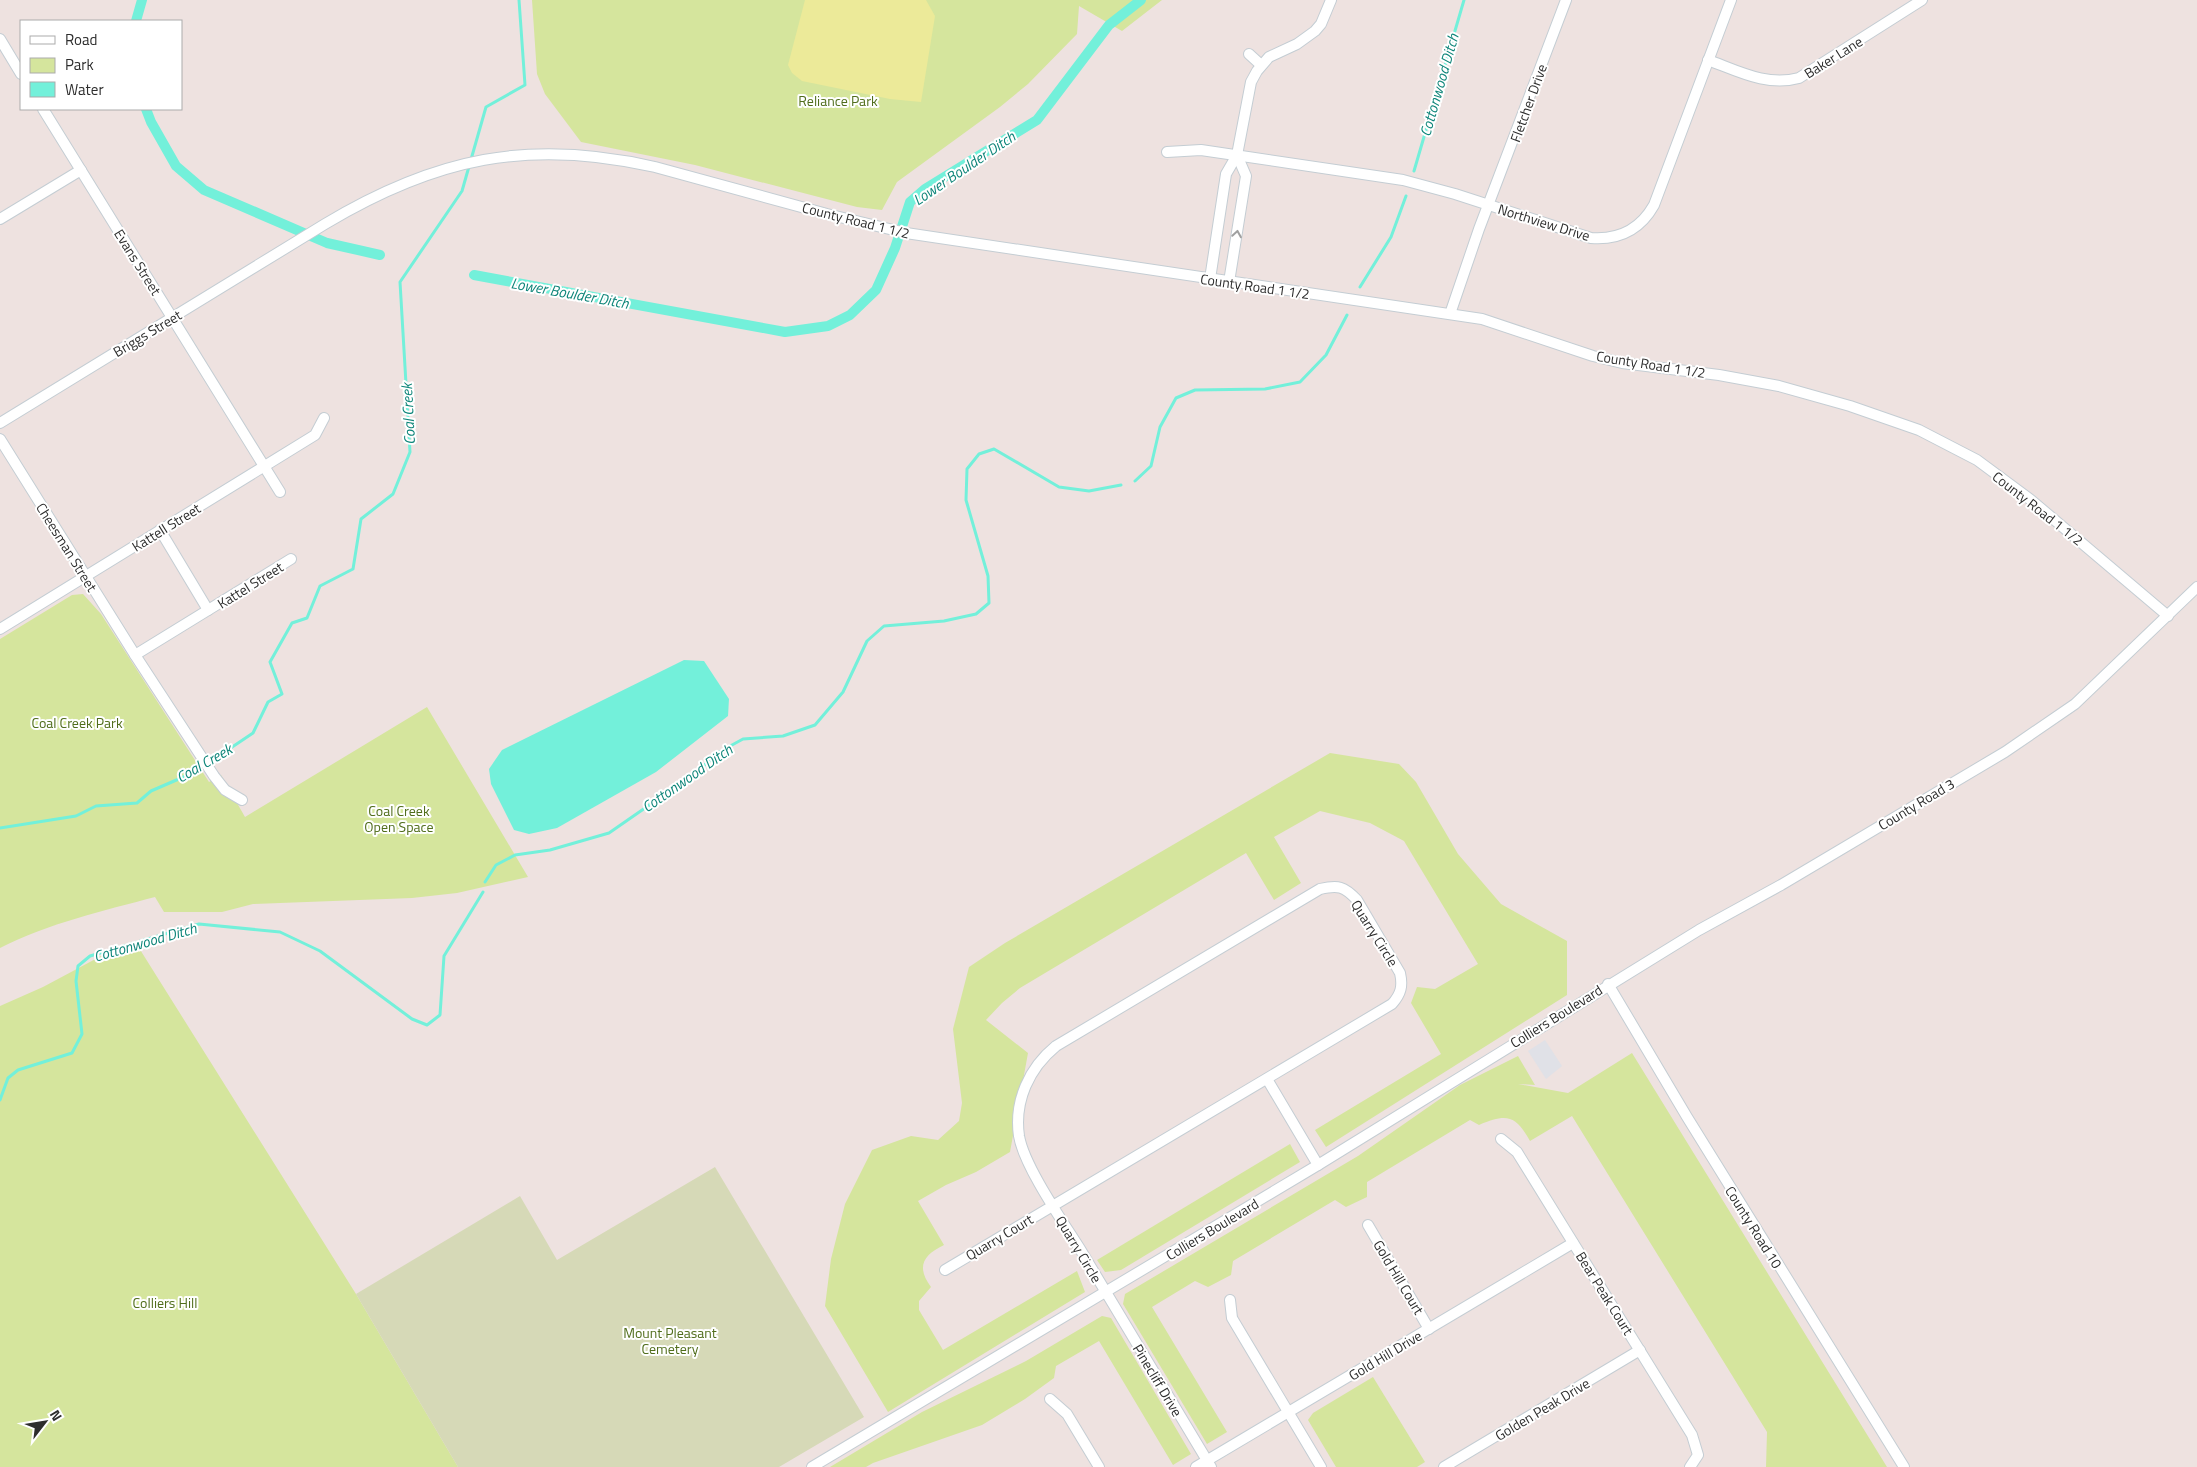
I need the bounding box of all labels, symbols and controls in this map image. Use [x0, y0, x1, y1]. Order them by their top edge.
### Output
legend [20, 20, 182, 110]
text: Road [65, 28, 97, 51]
water label: Cottonwood Ditch [1413, 30, 1465, 139]
street label: Baker Lane [1800, 31, 1866, 83]
text: Park [65, 53, 94, 76]
street label: Fletcher Drive [1504, 61, 1552, 145]
text: Water [65, 78, 104, 101]
park label: Reliance Park [798, 90, 878, 111]
water label: Lower Boulder Ditch [908, 125, 1020, 211]
street label: County Road 1 1/2 [800, 196, 912, 244]
street label: Northview Drive [1495, 198, 1593, 246]
street label: Evans Street [109, 225, 167, 299]
one-way arrow [1231, 230, 1241, 238]
street label: County Road 1 1/2 [1199, 268, 1311, 304]
water label: Lower Boulder Ditch [509, 271, 631, 315]
street label: Briggs Street [109, 304, 185, 362]
street label: County Road 1 1/2 [1595, 345, 1707, 383]
water label: Coal Creek [395, 380, 421, 445]
street label: County Road 1 1/2 [1988, 466, 2088, 550]
street label: Kattell Street [128, 498, 205, 556]
street label: Cheesman Street [31, 499, 103, 596]
street label: Kattel Street [213, 556, 287, 614]
park label: Coal Creek Park [31, 712, 123, 733]
water label: Coal Creek [172, 737, 238, 788]
water label: Cottonwood Ditch [637, 738, 737, 818]
street label: County Road 3 [1874, 773, 1958, 835]
park label: Coal Creek Open Space [364, 800, 434, 837]
street label: Quarry Circle [1346, 896, 1404, 970]
water label: Cottonwood Ditch [91, 916, 200, 968]
street label: Colliers Boulevard [1506, 979, 1606, 1053]
street label: County Road 10 [1720, 1182, 1788, 1272]
street label: Colliers Boulevard [1161, 1193, 1263, 1265]
street label: Quarry Court [961, 1209, 1037, 1265]
street label: Quarry Circle [1051, 1211, 1107, 1287]
street label: Gold Hill Court [1368, 1236, 1430, 1318]
street label: Bear Peak Court [1571, 1247, 1639, 1339]
park label: Colliers Hill [133, 1292, 197, 1313]
park label: Mount Pleasant Cemetery [623, 1322, 717, 1359]
street label: Gold Hill Drive [1344, 1325, 1426, 1385]
street label: Pinecliff Drive [1128, 1340, 1188, 1420]
street label: Golden Peak Drive [1491, 1372, 1593, 1446]
north arrow [20, 1397, 70, 1447]
text: N [45, 1405, 68, 1425]

